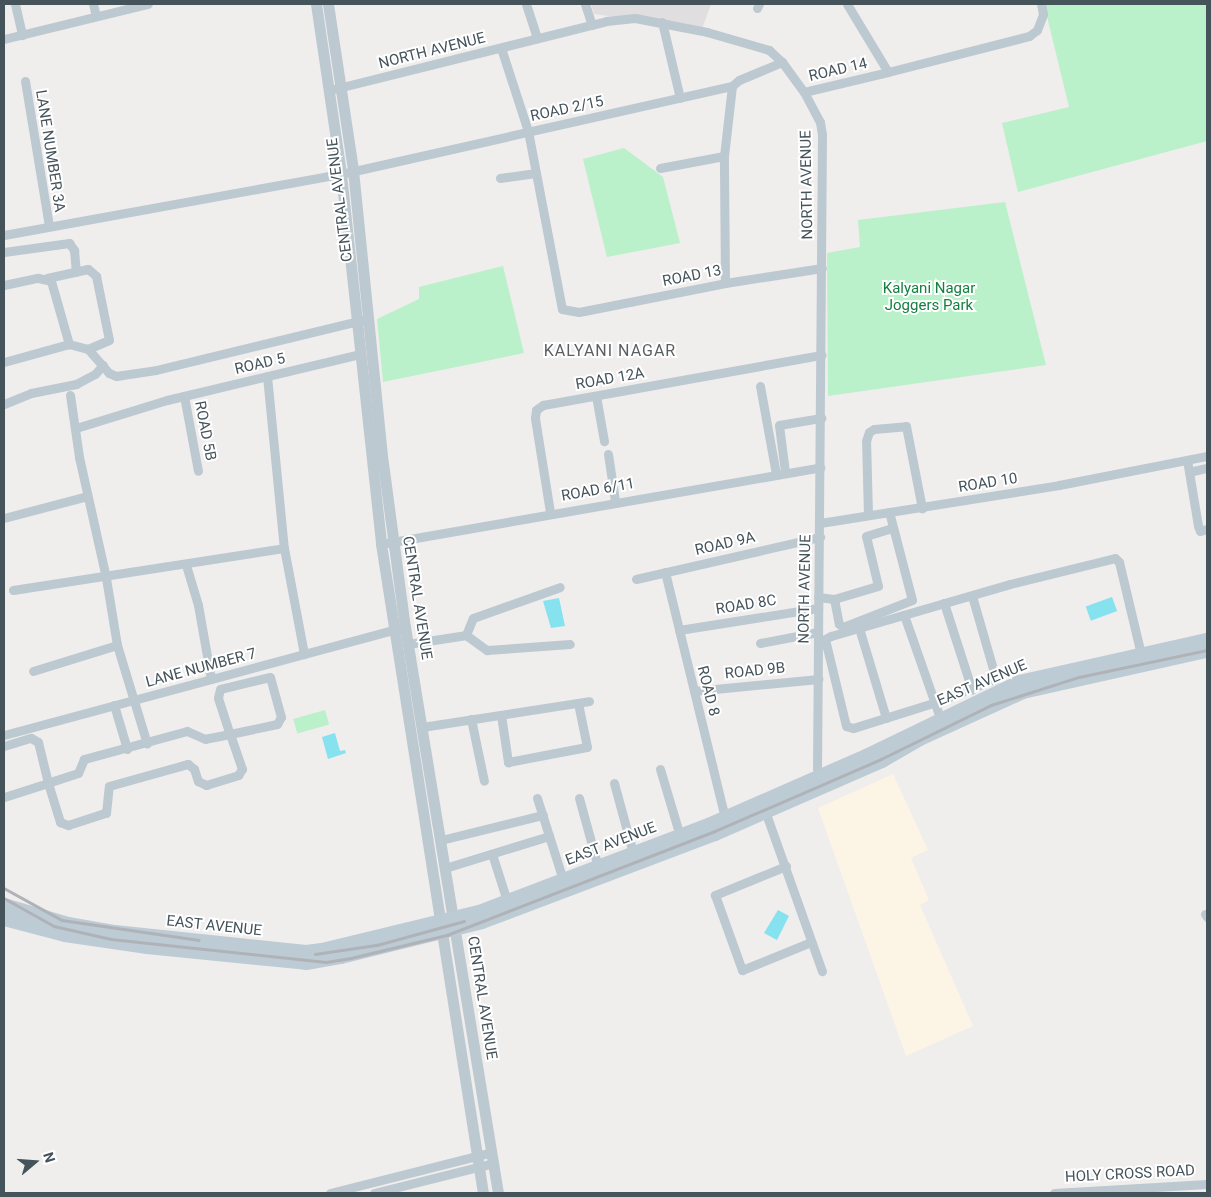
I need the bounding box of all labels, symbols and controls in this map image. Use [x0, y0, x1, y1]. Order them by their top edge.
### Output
street label: NORTH AVENUE [377, 29, 487, 73]
street label: ROAD 14 [807, 55, 869, 85]
street label: LANE NUMBER 3A [31, 89, 69, 213]
street label: ROAD 2/15 [529, 92, 605, 126]
street label: NORTH AVENUE [797, 130, 817, 240]
street label: CENTRAL AVENUE [323, 137, 357, 263]
street label: ROAD 13 [661, 261, 723, 291]
park label: Kalyani Nagar Joggers Park [883, 279, 975, 314]
district label: KALYANI NAGAR [542, 341, 678, 361]
street label: ROAD 5 [233, 349, 287, 379]
street label: ROAD 12A [574, 364, 646, 394]
street label: ROAD 5B [190, 400, 220, 462]
street label: ROAD 10 [957, 469, 1019, 497]
street label: ROAD 6/11 [560, 475, 636, 505]
street label: ROAD 9A [693, 528, 757, 560]
street label: NORTH AVENUE [795, 534, 815, 644]
street label: CENTRAL AVENUE [398, 535, 436, 661]
street label: ROAD 8C [714, 591, 778, 619]
street label: LANE NUMBER 7 [144, 645, 258, 691]
street label: EAST AVENUE [934, 656, 1030, 710]
street label: ROAD 9B [724, 659, 786, 683]
street label: ROAD 8 [693, 664, 723, 718]
street label: EAST AVENUE [563, 818, 659, 870]
street label: EAST AVENUE [165, 912, 263, 940]
street label: CENTRAL AVENUE [463, 935, 501, 1061]
north arrow [10, 1137, 60, 1187]
text: N [40, 1150, 58, 1165]
street label: HOLY CROSS ROAD [1065, 1162, 1195, 1186]

